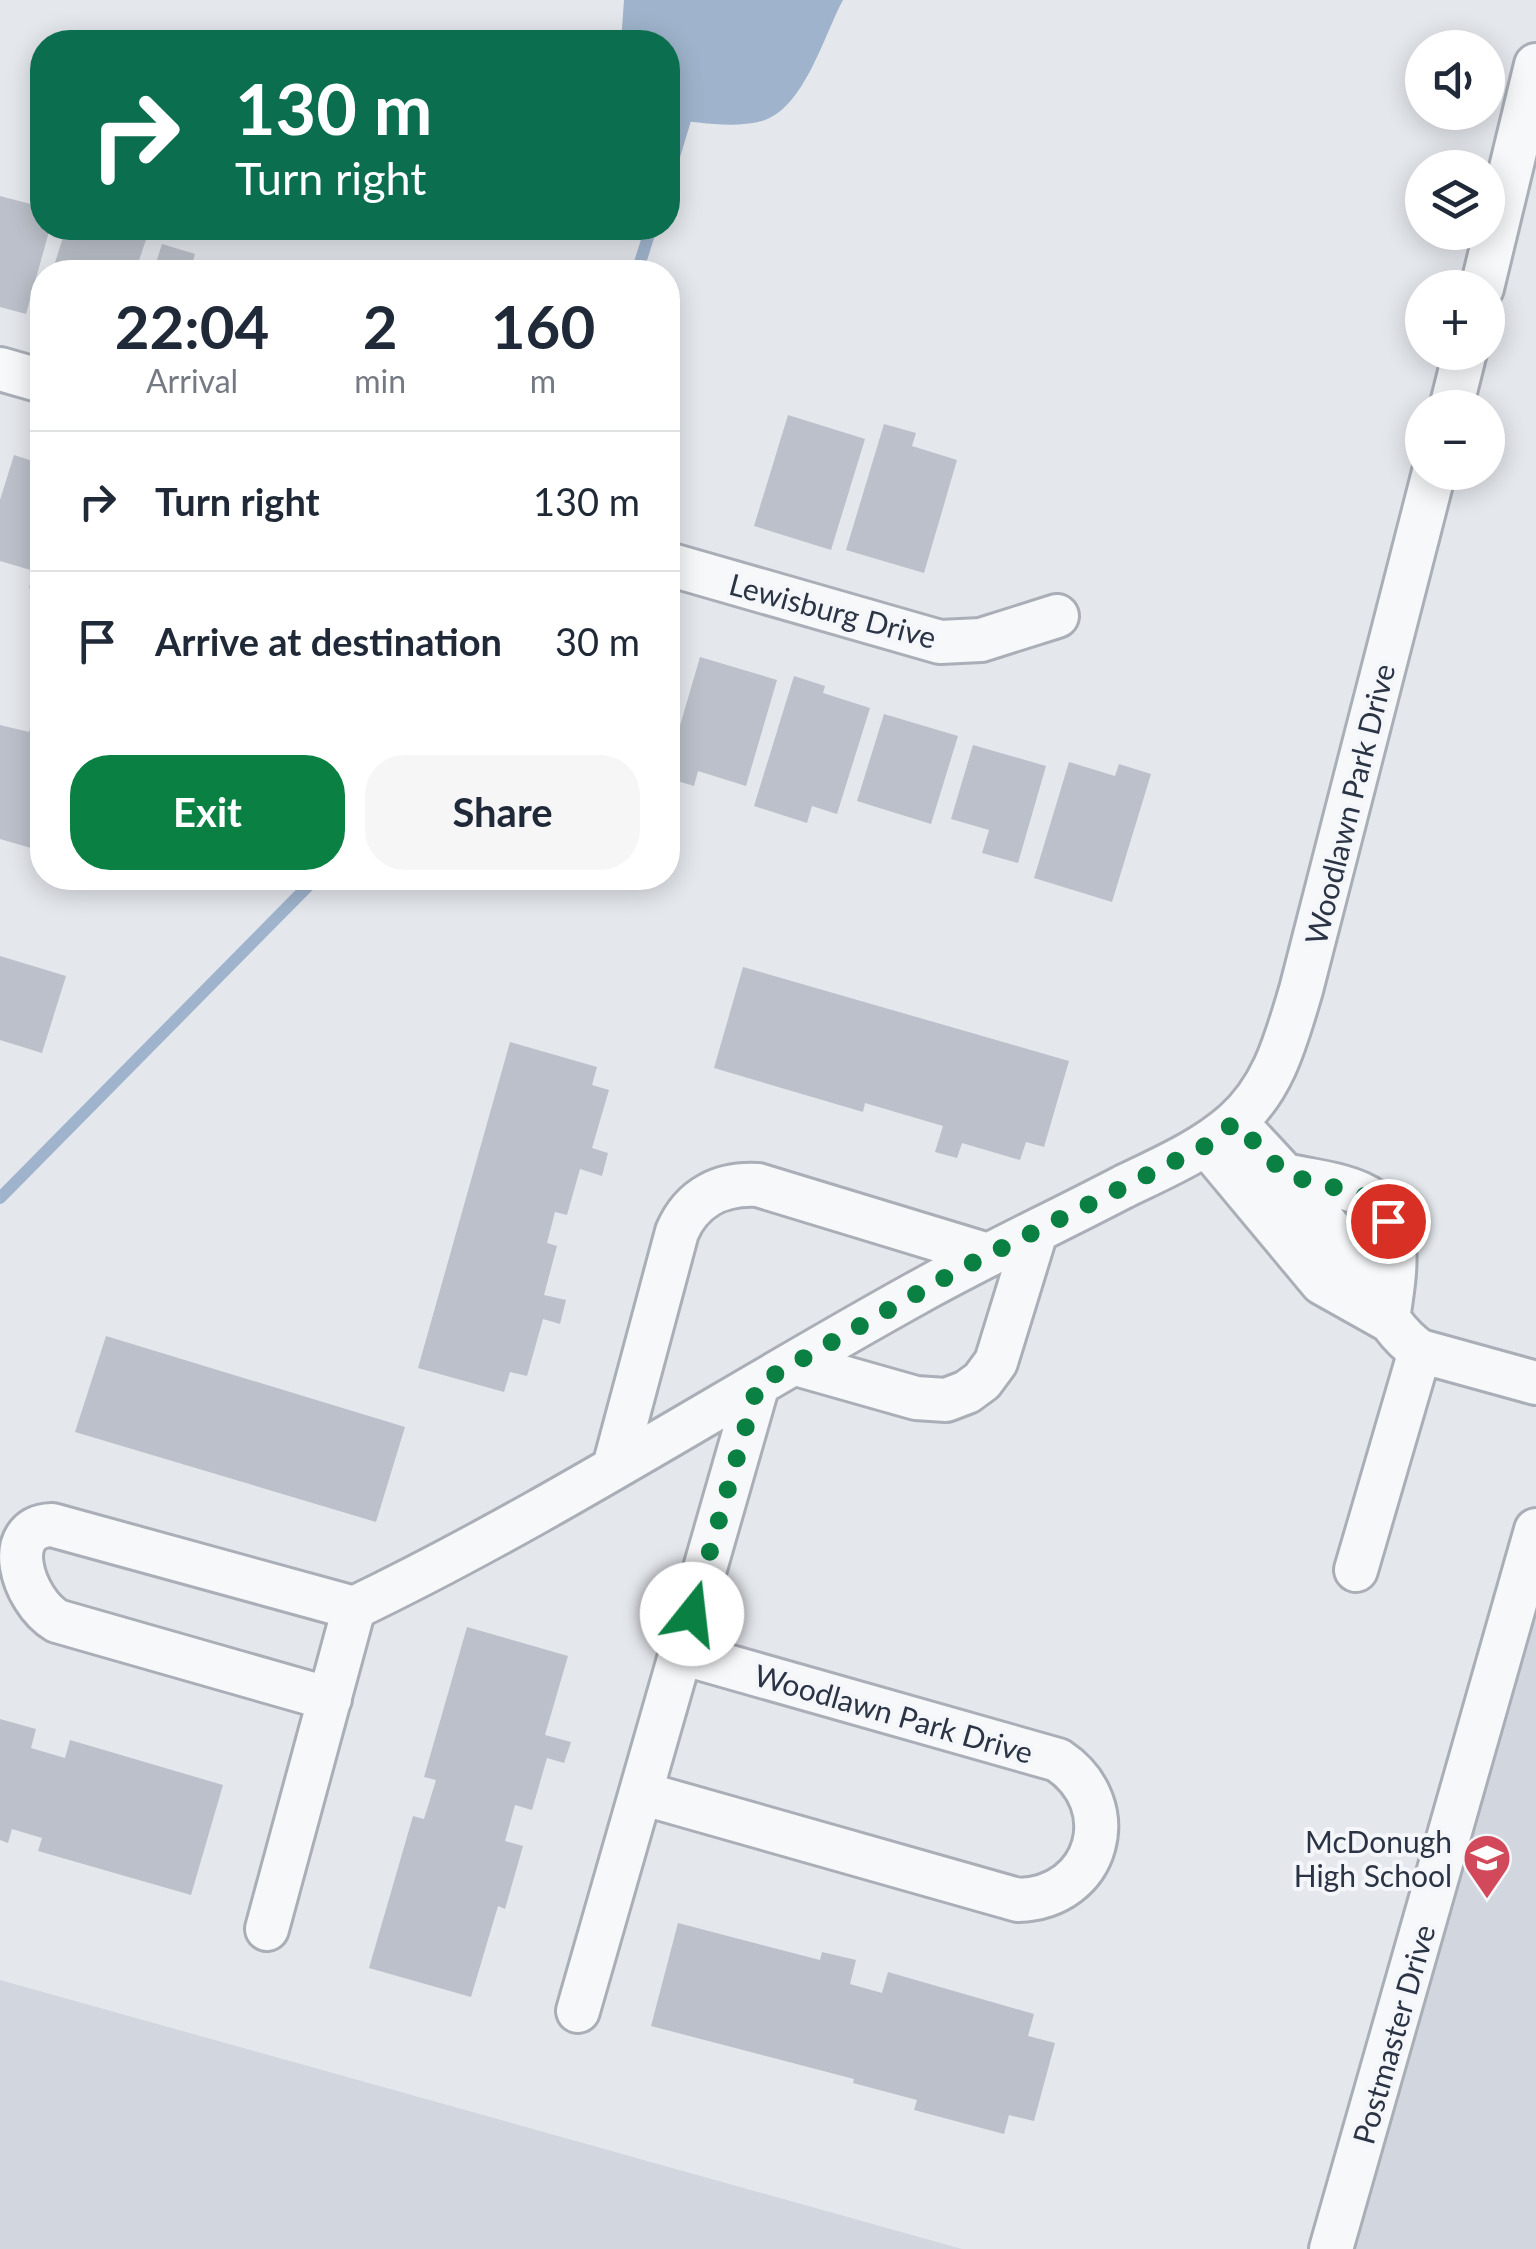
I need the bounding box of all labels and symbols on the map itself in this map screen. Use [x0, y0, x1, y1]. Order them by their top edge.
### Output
street label: Lewisburg Drive [726, 565, 940, 655]
street label: Woodlawn Park Drive [1297, 660, 1401, 948]
pin [1346, 1179, 1431, 1264]
position arrow [640, 1562, 744, 1666]
street label: Woodlawn Park Drive [751, 1656, 1037, 1770]
place label: McDonugh High School [1294, 1823, 1452, 1893]
school or university icon: McDonugh High School [1461, 1832, 1513, 1900]
street label: Postmaster Drive [1344, 1920, 1442, 2148]

